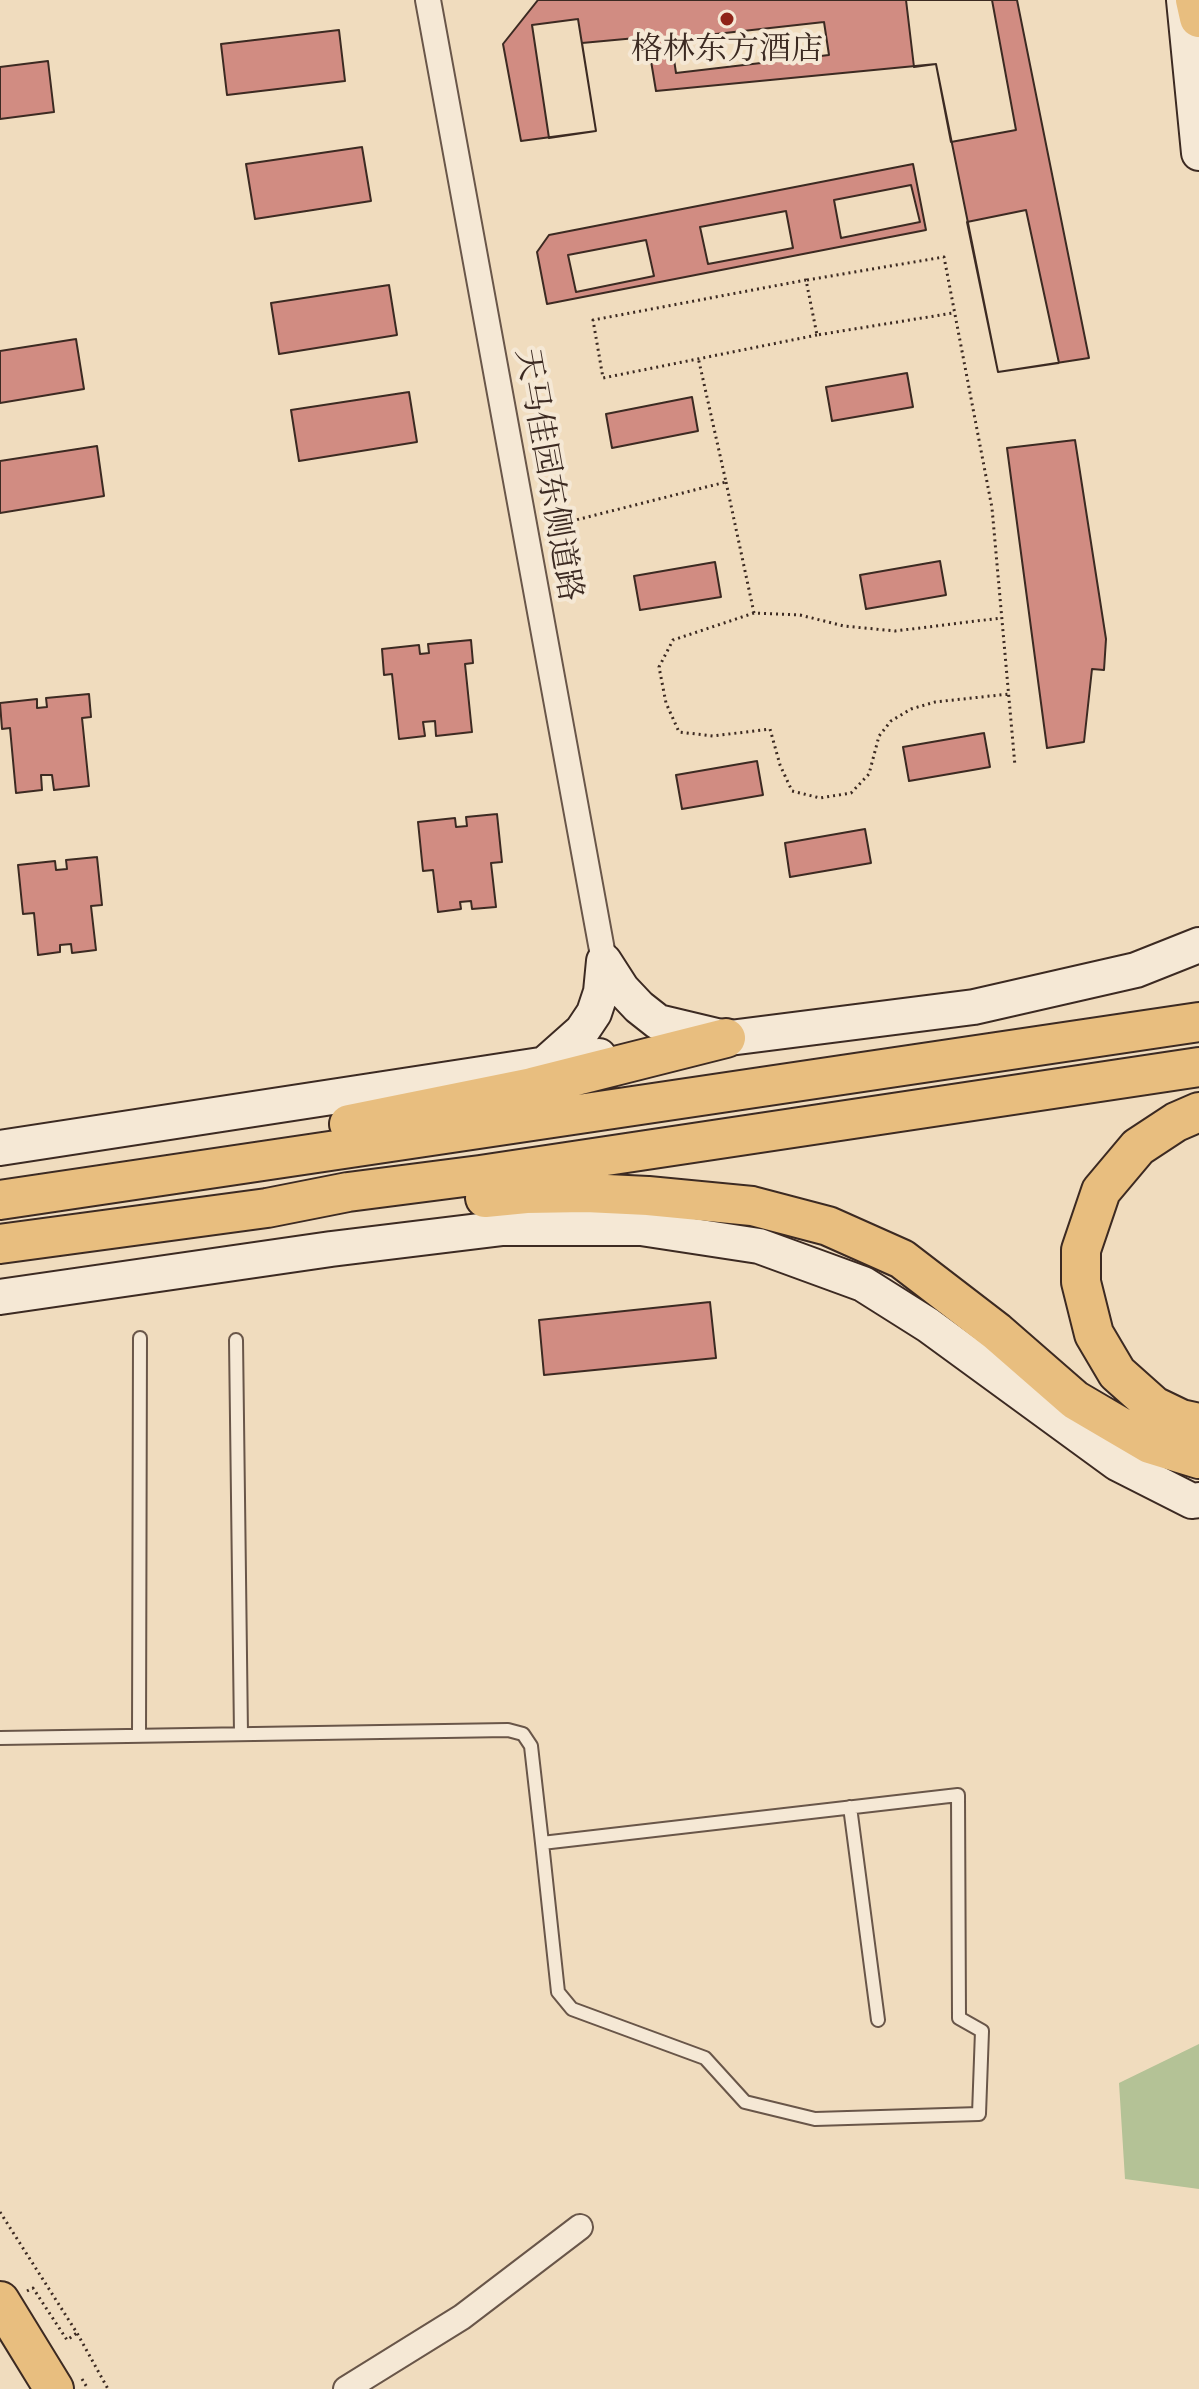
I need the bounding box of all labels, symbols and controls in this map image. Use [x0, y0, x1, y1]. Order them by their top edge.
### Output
marker: 格林东方酒店 [718, 10, 736, 28]
place label: 格林东方酒店 [631, 32, 823, 70]
street label: 天马佳园东侧道路 [506, 346, 588, 604]

